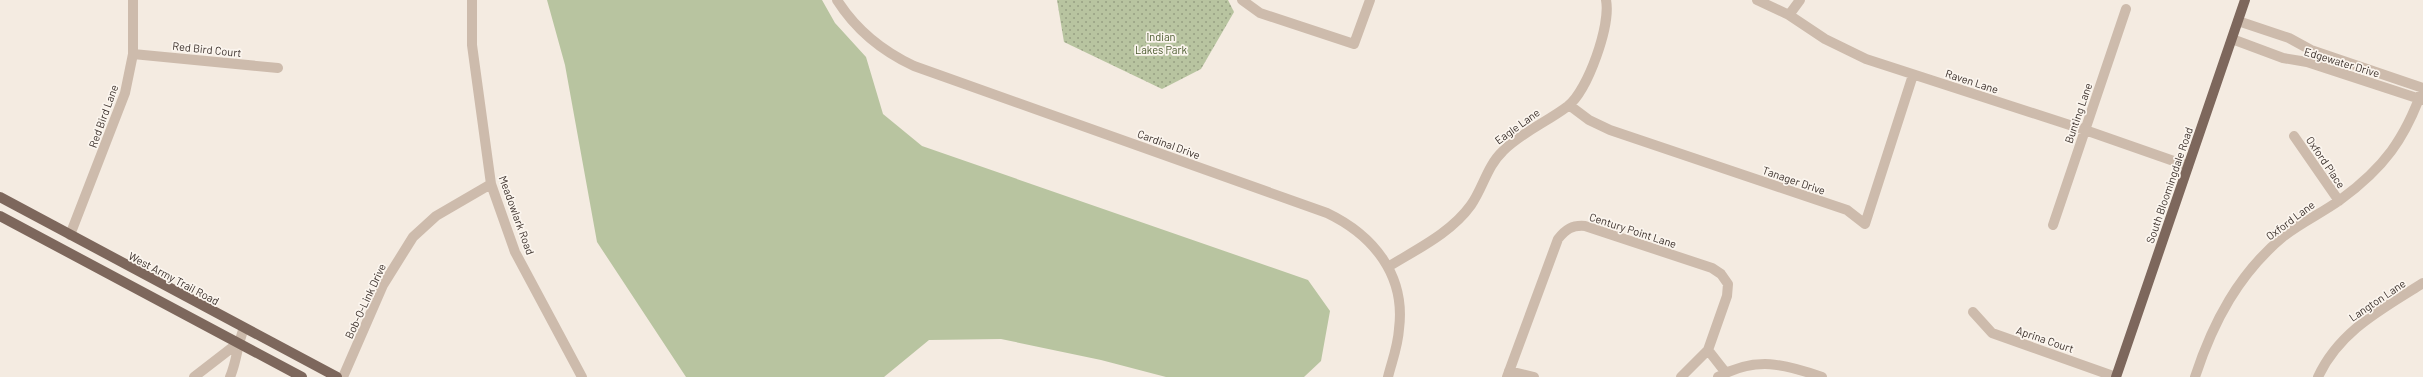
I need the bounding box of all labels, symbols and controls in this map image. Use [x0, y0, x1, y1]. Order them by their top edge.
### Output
park label: Indian Lakes Park [1135, 30, 1188, 56]
street label: Red Bird Court [172, 39, 242, 59]
street label: Edgewater Drive [2303, 44, 2381, 80]
street label: Raven Lane [1944, 66, 2000, 96]
street label: Bunting Lane [2062, 81, 2094, 145]
street label: Red Bird Lane [86, 83, 120, 149]
street label: Eagle Lane [1492, 105, 1542, 147]
street label: South Bloomingdale Road [2143, 125, 2195, 245]
street label: Cardinal Drive [1136, 127, 1202, 161]
street label: Oxford Place [2304, 134, 2348, 191]
street label: Tanager Drive [1761, 163, 1827, 197]
street label: Meadowlark Road [497, 174, 537, 256]
street label: Oxford Lane [2263, 198, 2317, 242]
street label: Century Point Lane [1588, 210, 1678, 250]
street label: West Army Trail Road [127, 249, 221, 307]
street label: Bob-O-Link Drive [342, 261, 388, 341]
street label: Langton Lane [2346, 276, 2408, 324]
street label: Aprina Court [2015, 323, 2075, 355]

